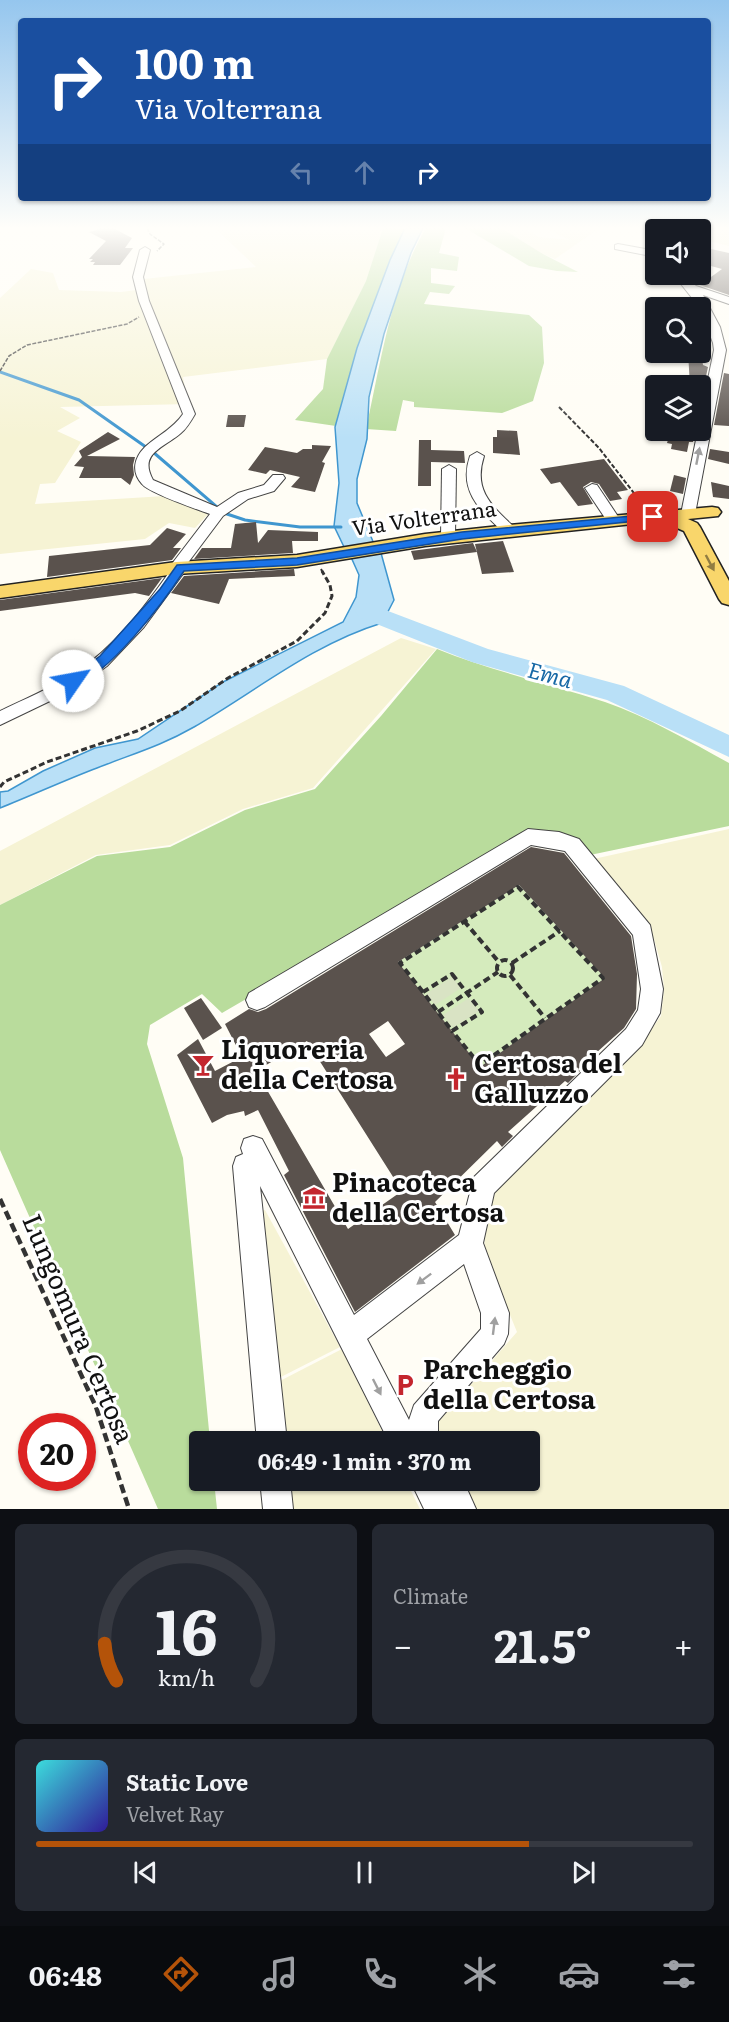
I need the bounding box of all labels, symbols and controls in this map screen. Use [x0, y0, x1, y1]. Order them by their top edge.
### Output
text: 100 m [135, 30, 254, 92]
icon: right [36, 42, 114, 120]
text: Via Volterrana [135, 87, 322, 127]
icon: left [285, 156, 318, 189]
icon: ahead [348, 156, 381, 189]
icon: right [411, 156, 444, 189]
map controls [645, 219, 711, 441]
button: sound [645, 219, 711, 285]
button: search [645, 297, 711, 363]
button: layers [645, 375, 711, 441]
one-way arrow [694, 446, 703, 465]
street label: Via Volterrana [350, 491, 498, 542]
pin [627, 491, 678, 542]
icon: arrive [636, 500, 669, 533]
one-way arrow [705, 554, 715, 571]
position arrow [41, 649, 105, 713]
water label: Ema [524, 652, 577, 695]
place label: Liquoreria della Certosa [221, 1028, 393, 1097]
place label: Certosa del Galluzzo [474, 1042, 622, 1111]
bar icon: Liquoreria della Certosa [190, 1052, 216, 1078]
church icon: Certosa del Galluzzo [443, 1066, 469, 1092]
place label: Pinacoteca della Certosa [332, 1161, 504, 1230]
museum icon: Pinacoteca della Certosa [301, 1185, 327, 1211]
street label: Lungomura Certosa [14, 1207, 146, 1449]
one-way arrow [416, 1272, 431, 1284]
one-way arrow [489, 1316, 498, 1335]
place label: Parcheggio della Certosa [423, 1348, 595, 1417]
parking icon: Parcheggio della Certosa [392, 1372, 418, 1398]
one-way arrow [372, 1379, 382, 1396]
speed limit sign: 20 [18, 1413, 96, 1491]
text: 06:49 · 1 min · 370 m [258, 1444, 471, 1477]
text: Climate [393, 1580, 468, 1610]
text: 16 [155, 1582, 217, 1674]
text: 21.5° [494, 1610, 592, 1677]
text: − [393, 1619, 412, 1668]
text: + [674, 1619, 693, 1668]
text: km/h [157, 1661, 215, 1693]
text: Static Love [126, 1765, 248, 1798]
text: Velvet Ray [126, 1798, 224, 1828]
icon: previous [129, 1856, 162, 1889]
icon: pause [348, 1856, 381, 1889]
icon: next [567, 1856, 600, 1889]
icon: directions [160, 1953, 202, 1995]
icon: music [259, 1953, 301, 1995]
icon: phone [359, 1953, 401, 1995]
icon: climate [459, 1953, 501, 1995]
icon: car [558, 1953, 600, 1995]
icon: filters [658, 1953, 700, 1995]
text: 06:48 [29, 1954, 102, 1994]

